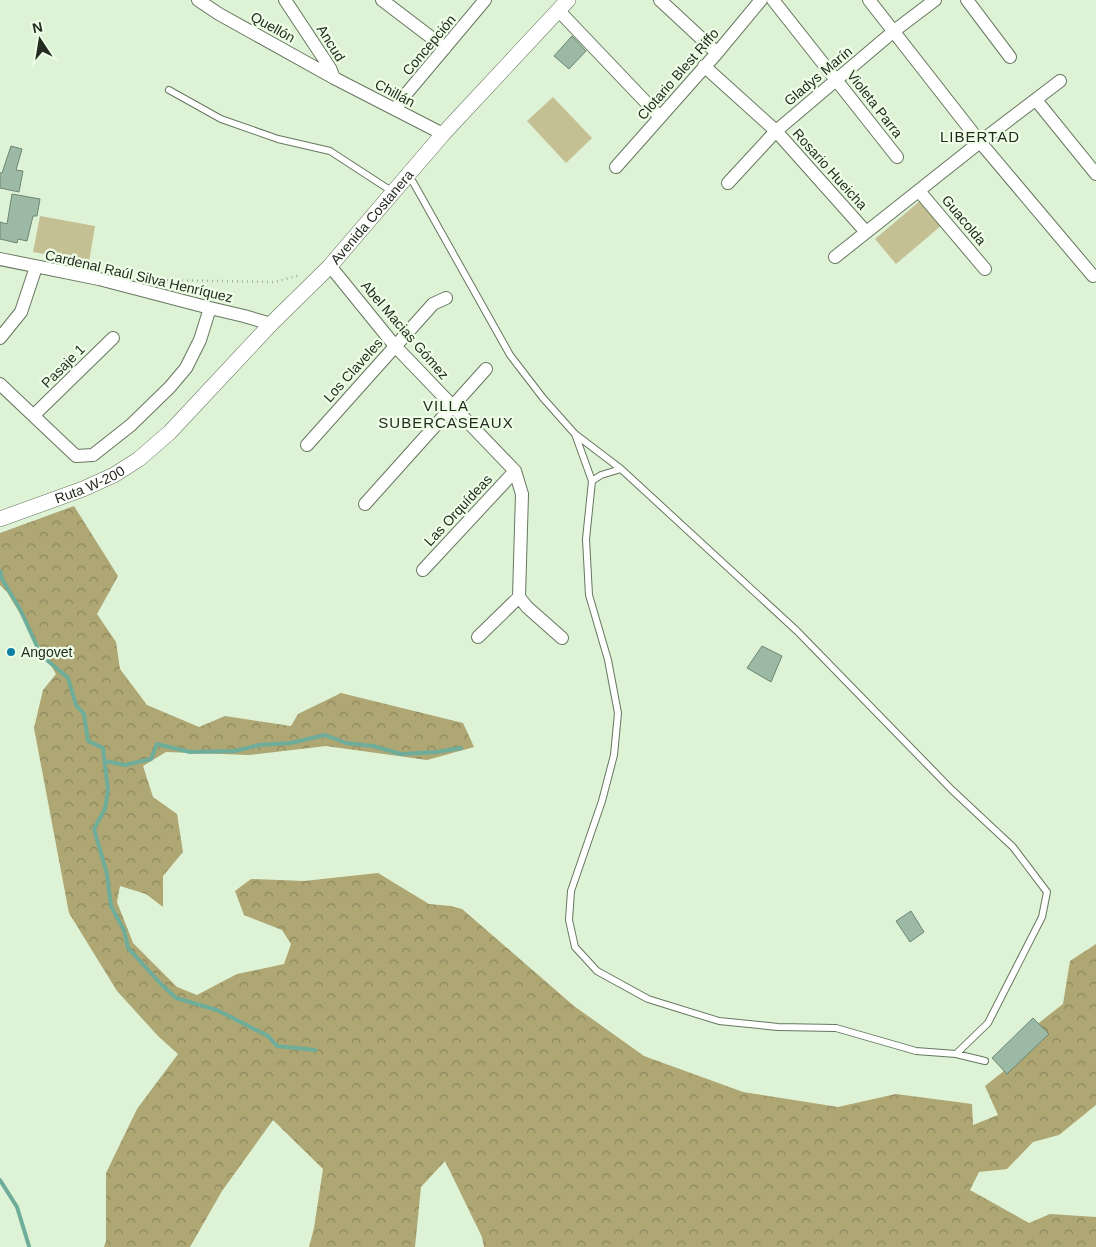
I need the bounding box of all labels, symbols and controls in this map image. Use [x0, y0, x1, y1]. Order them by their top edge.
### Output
street label: Quellón [248, 8, 298, 46]
street label: Concepción [399, 12, 459, 78]
north arrow [15, 15, 65, 65]
text: N [31, 18, 44, 36]
street label: Ancud [314, 22, 348, 64]
street label: Clotario Blest Riffo [634, 25, 722, 123]
street label: Gladys Marín [781, 43, 855, 109]
street label: Violeta Parra [844, 67, 906, 141]
street label: Chillán [372, 76, 418, 110]
street label: Rosario Hueicha [789, 125, 871, 213]
district label: LIBERTAD [940, 128, 1020, 145]
street label: Avenida Costanera [327, 167, 417, 268]
street label: Guacolda [939, 192, 990, 248]
street label: Cardenal Raúl Silva Henríquez [44, 247, 234, 305]
street label: Abel Macias Gómez [358, 277, 452, 383]
street label: Los Claveles [320, 335, 386, 405]
street label: Pasaje 1 [38, 341, 88, 391]
district label: VILLA SUBERCASEAUX [378, 397, 514, 431]
street label: Ruta W-200 [53, 462, 128, 507]
street label: Las Orquídeas [421, 471, 495, 549]
place label: Angovet [21, 644, 72, 660]
marker: Angovet [5, 646, 17, 658]

